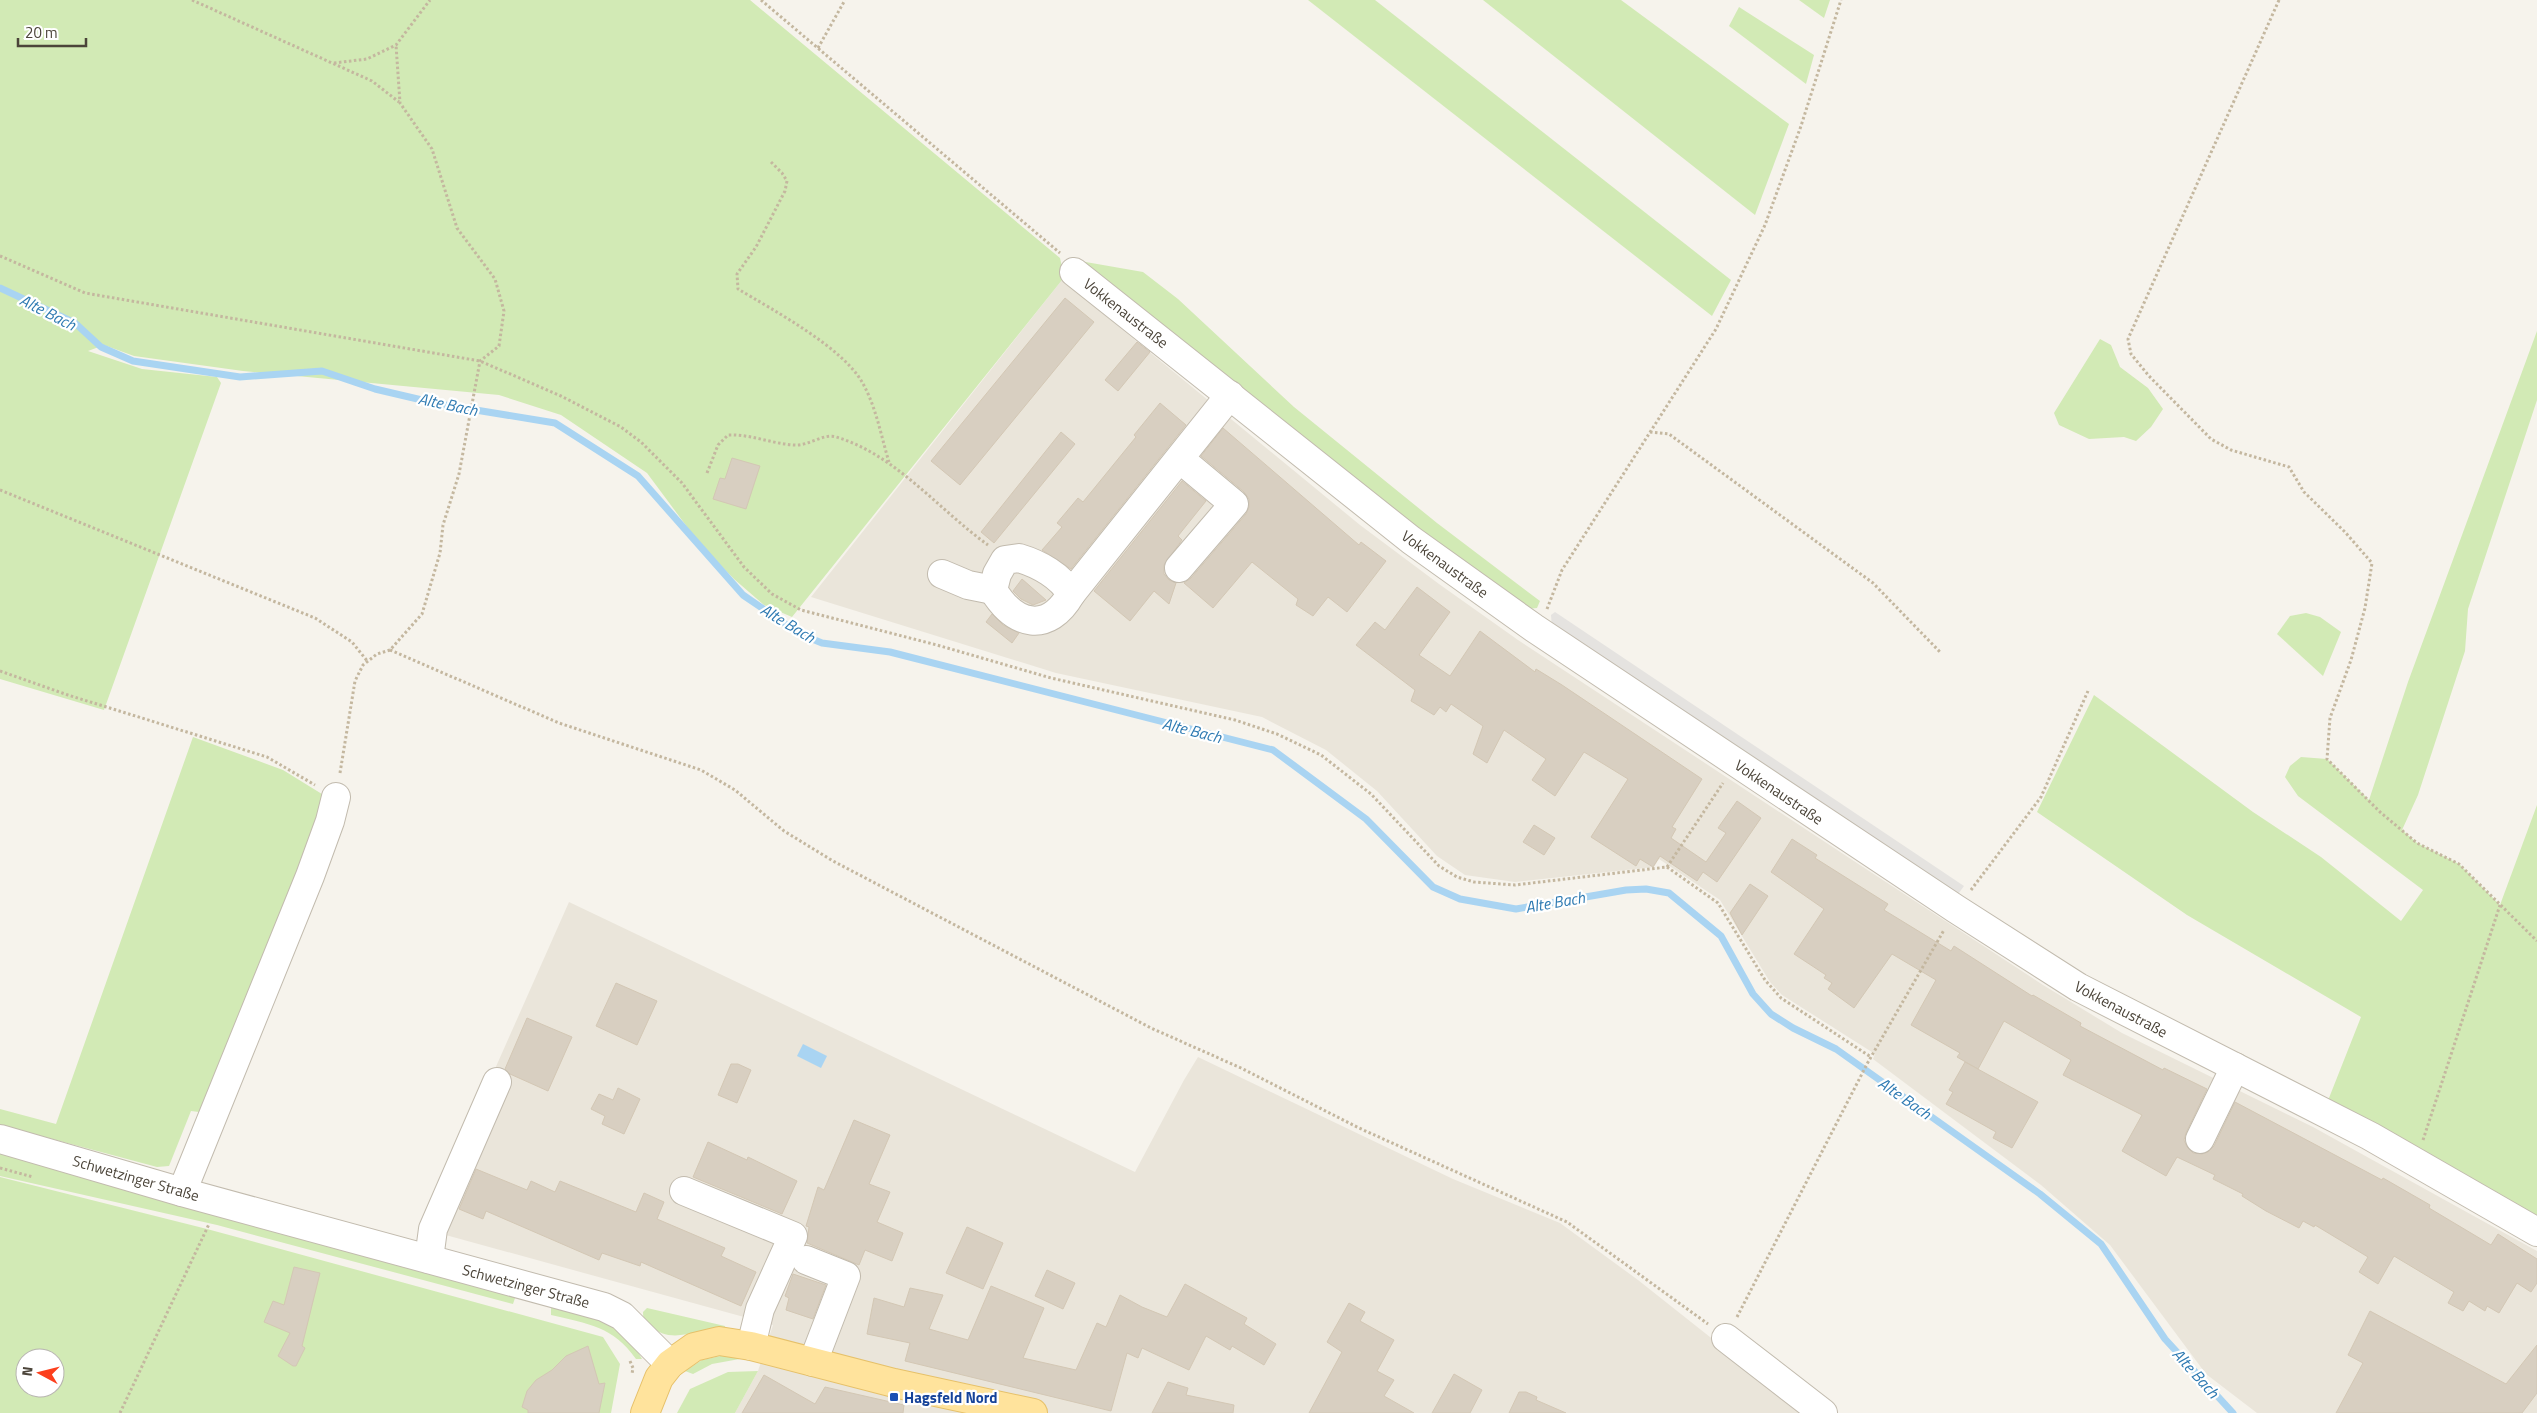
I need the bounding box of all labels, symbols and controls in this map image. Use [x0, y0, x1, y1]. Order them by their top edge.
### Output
scale bar [18, 15, 85, 47]
text: 20 m [25, 21, 58, 44]
street label: Vokkenaustraße [1078, 272, 1174, 354]
water label: Alte Bach [16, 288, 81, 337]
water label: Alte Bach [416, 386, 481, 422]
street label: Vokkenaustraße [1397, 525, 1493, 603]
water label: Alte Bach [756, 597, 821, 649]
water label: Alte Bach [1160, 711, 1225, 749]
street label: Vokkenaustraße [1730, 754, 1828, 830]
water label: Alte Bach [1523, 885, 1588, 919]
street label: Vokkenaustraße [2070, 975, 2172, 1043]
water label: Alte Bach [1874, 1071, 1937, 1126]
street label: Schwetzinger Straße [70, 1149, 202, 1207]
street label: Schwetzinger Straße [460, 1258, 592, 1314]
water label: Alte Bach [2167, 1343, 2226, 1404]
north arrow [15, 1348, 65, 1398]
text: N [16, 1365, 38, 1377]
place label: Hagsfeld Nord [904, 1386, 998, 1409]
marker: Hagsfeld Nord [888, 1391, 900, 1403]

